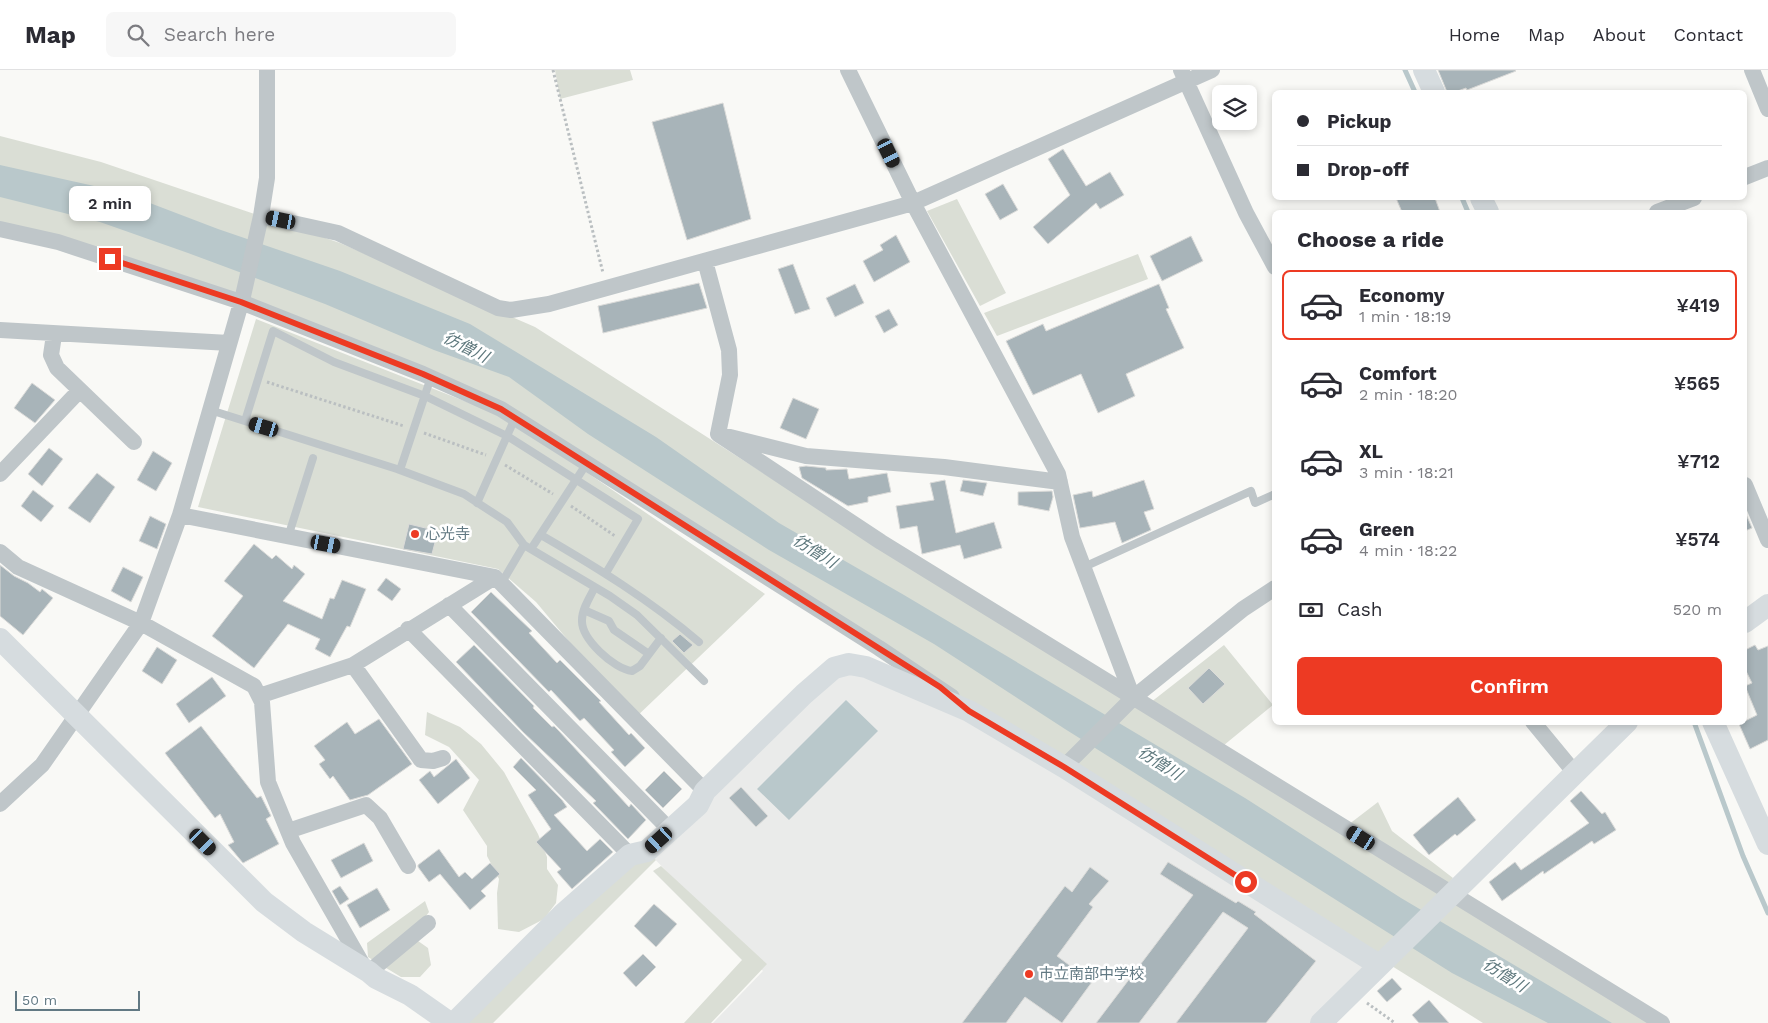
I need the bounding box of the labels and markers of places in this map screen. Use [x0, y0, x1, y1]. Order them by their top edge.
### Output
place label: 心光寺 [425, 525, 470, 543]
marker: 心光寺 [409, 528, 421, 540]
place label: 市立南部中学校 [1039, 965, 1144, 983]
marker: 市立南部中学校 [1023, 968, 1035, 980]

